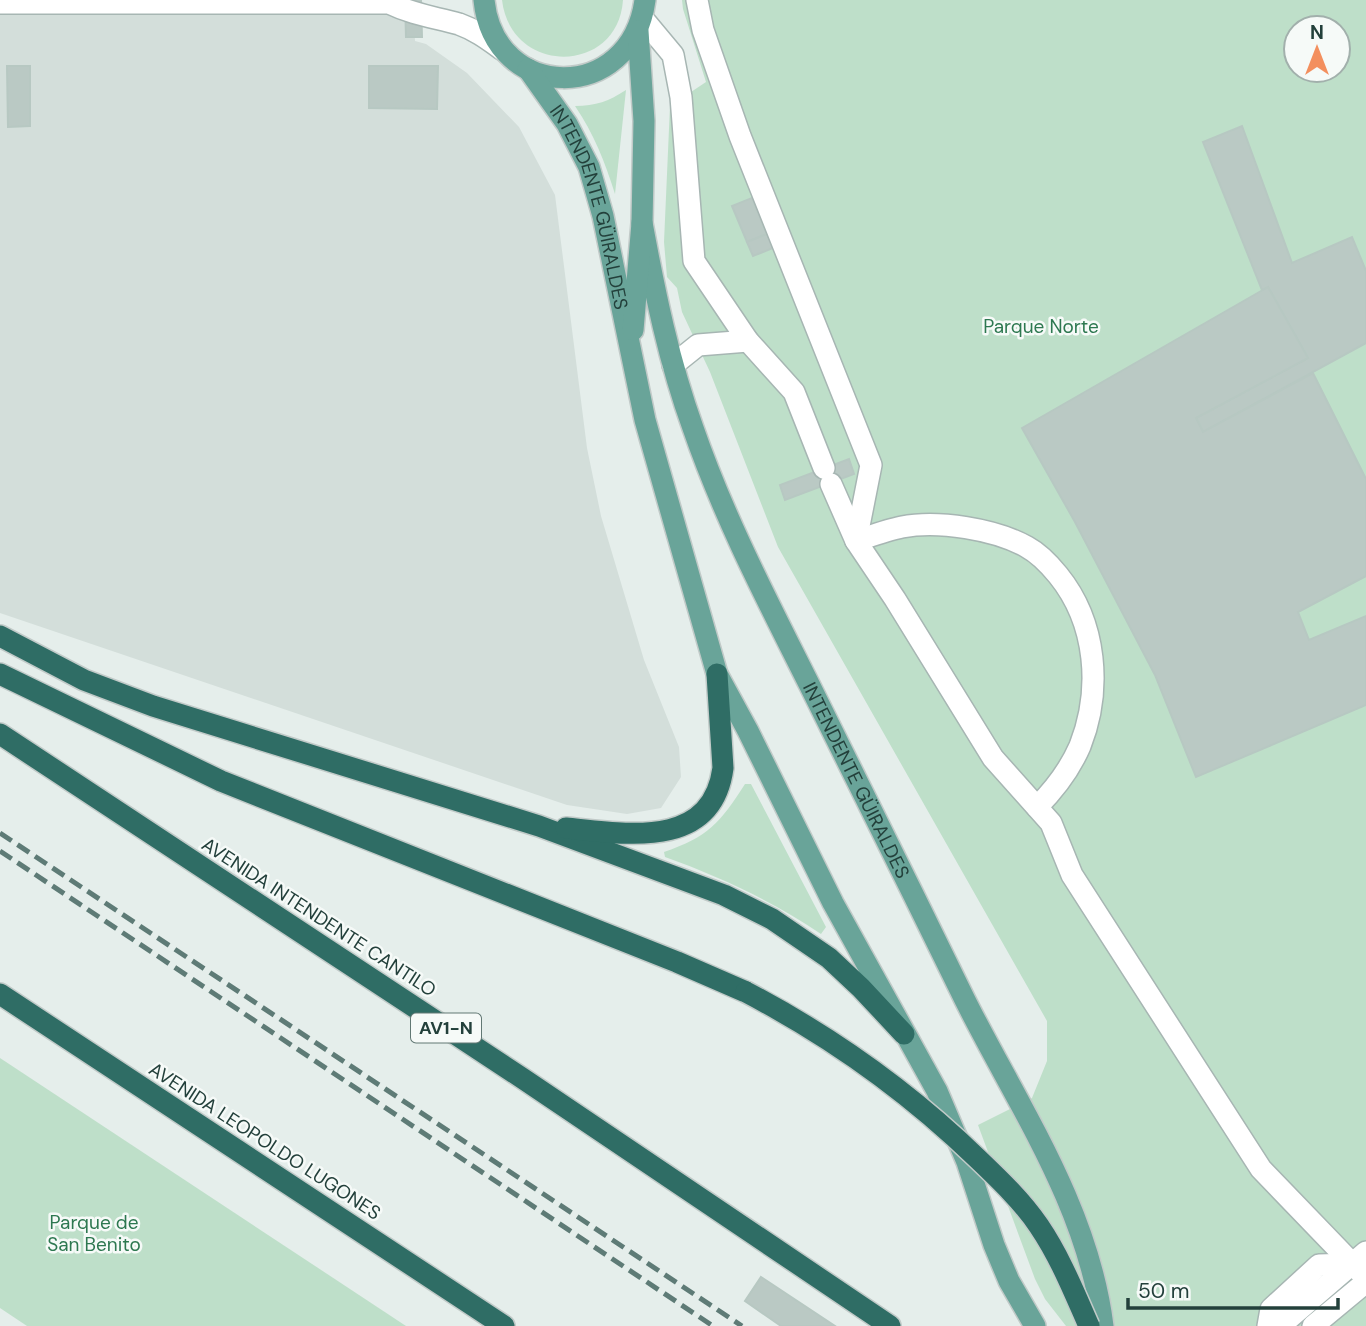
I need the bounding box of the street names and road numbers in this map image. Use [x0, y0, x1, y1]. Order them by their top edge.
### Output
street label: INTENDENTE GÜIRALDES [544, 99, 634, 312]
street label: INTENDENTE GÜIRALDES [798, 678, 916, 882]
street label: AVENIDA INTENDENTE CANTILO [197, 832, 441, 1002]
road number: AV1-N [411, 1014, 481, 1042]
street label: AVENIDA LEOPOLDO LUGONES [144, 1057, 386, 1225]

